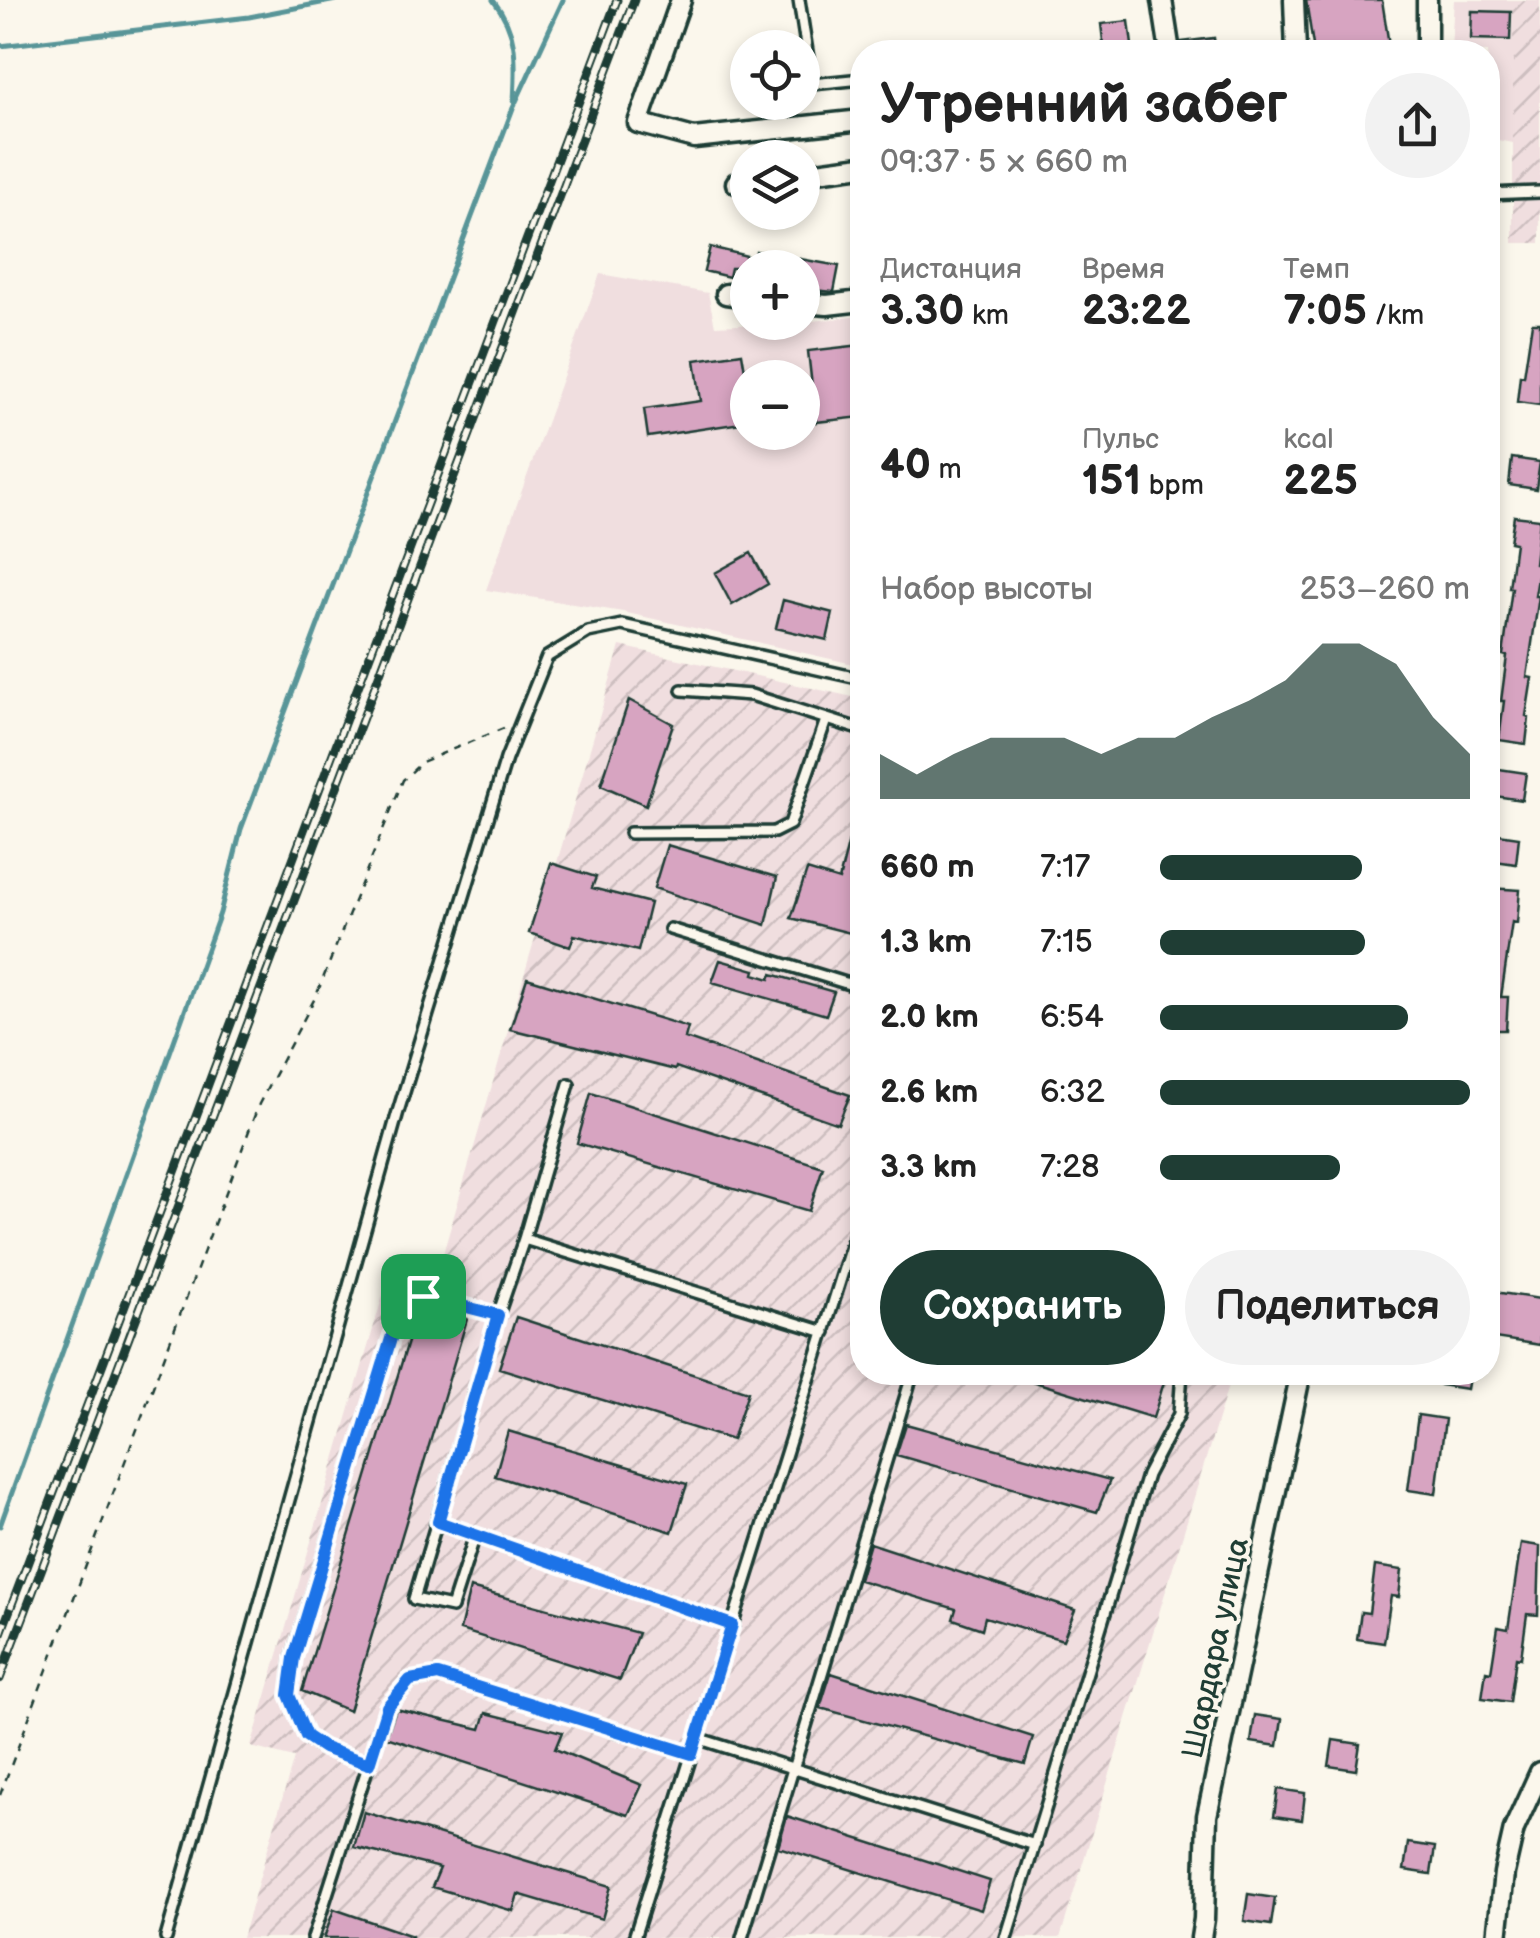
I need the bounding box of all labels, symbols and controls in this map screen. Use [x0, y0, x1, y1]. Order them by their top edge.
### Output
map controls [730, 30, 820, 450]
button: locate [730, 30, 820, 120]
text: Утренний забег [880, 72, 1288, 139]
button: share [1365, 73, 1470, 178]
button: layers [730, 140, 820, 230]
text: 09:37 · 5 × 660 m [880, 143, 1128, 182]
button: + [730, 250, 820, 340]
text: Дистанция [880, 253, 1022, 286]
text: Время [1082, 253, 1165, 286]
text: Темп [1283, 253, 1350, 286]
text: 3.30 [880, 286, 964, 337]
text: 23:22 [1082, 286, 1191, 337]
text: 7:05 [1283, 286, 1367, 337]
text: km [964, 299, 1009, 332]
text: /km [1367, 299, 1424, 332]
button: − [730, 360, 820, 450]
text: Пульс [1082, 423, 1159, 456]
text: kcal [1283, 423, 1334, 456]
text: 40 [880, 440, 931, 491]
text: m [931, 453, 962, 486]
text: 151 [1082, 456, 1141, 507]
text: 225 [1283, 456, 1358, 507]
text: bpm [1141, 469, 1204, 502]
text: Набор высоты [880, 570, 1093, 609]
text: 253–260 m [1300, 570, 1470, 609]
text: 660 m [880, 848, 975, 887]
text: 7:17 [1040, 848, 1090, 887]
text: 1.3 km [880, 923, 972, 962]
text: 7:15 [1040, 923, 1093, 962]
text: 2.0 km [880, 998, 979, 1037]
text: 6:54 [1040, 998, 1104, 1037]
text: 2.6 km [880, 1073, 978, 1112]
text: 6:32 [1040, 1073, 1105, 1112]
text: 3.3 km [880, 1148, 977, 1187]
text: 7:28 [1040, 1148, 1100, 1187]
button: Сохранить [880, 1250, 1165, 1365]
button: Поделиться [1185, 1250, 1470, 1365]
pin [381, 1254, 466, 1339]
icon: arrive [396, 1269, 451, 1324]
street label: Шардара улица [1175, 1534, 1257, 1762]

